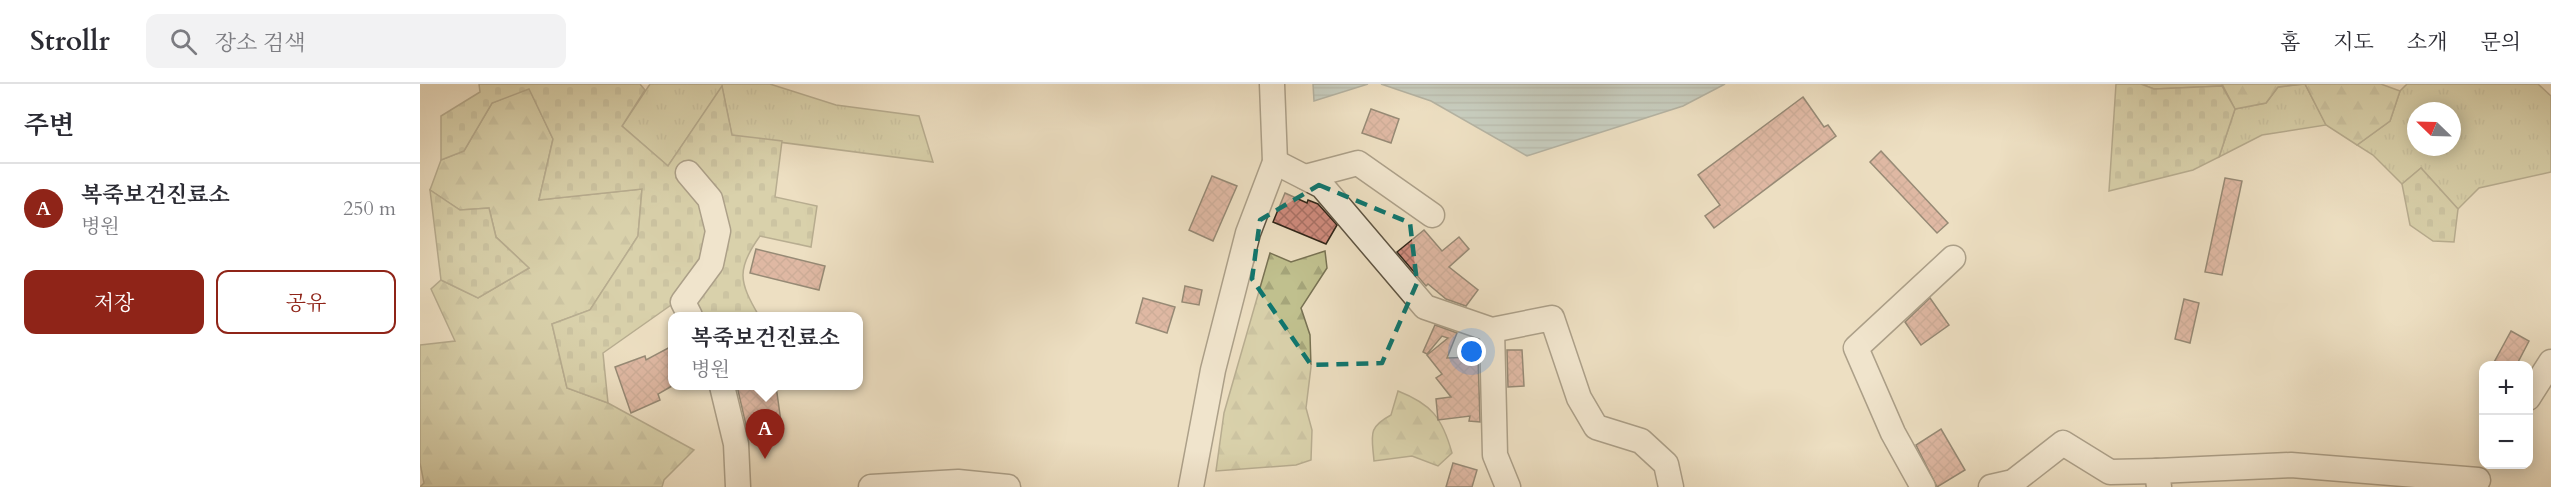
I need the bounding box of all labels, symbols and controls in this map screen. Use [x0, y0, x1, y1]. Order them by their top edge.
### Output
search box [146, 14, 566, 68]
text: Strollr [30, 22, 110, 60]
icon: search [167, 25, 200, 58]
text: 장소 검색 [215, 28, 306, 58]
text: 홈 [2280, 28, 2300, 57]
text: 지도 [2333, 28, 2374, 57]
text: 소개 [2407, 28, 2447, 57]
text: 문의 [2480, 28, 2521, 57]
north arrow [2407, 102, 2461, 156]
text: 주변 [24, 108, 74, 143]
text: 복죽보건진료소 [81, 180, 230, 210]
text: A [36, 195, 51, 222]
text: 250 m [343, 195, 396, 222]
text: 병원 [81, 213, 120, 240]
button: 저장 [24, 270, 204, 334]
button: 공유 [216, 270, 396, 334]
popup [668, 312, 863, 390]
text: 복죽보건진료소 [691, 323, 840, 353]
your location [1457, 337, 1486, 366]
text: 병원 [691, 356, 730, 383]
map controls [2479, 361, 2533, 469]
button: + [2479, 361, 2533, 415]
pin: A [746, 410, 784, 459]
button: − [2479, 415, 2533, 469]

